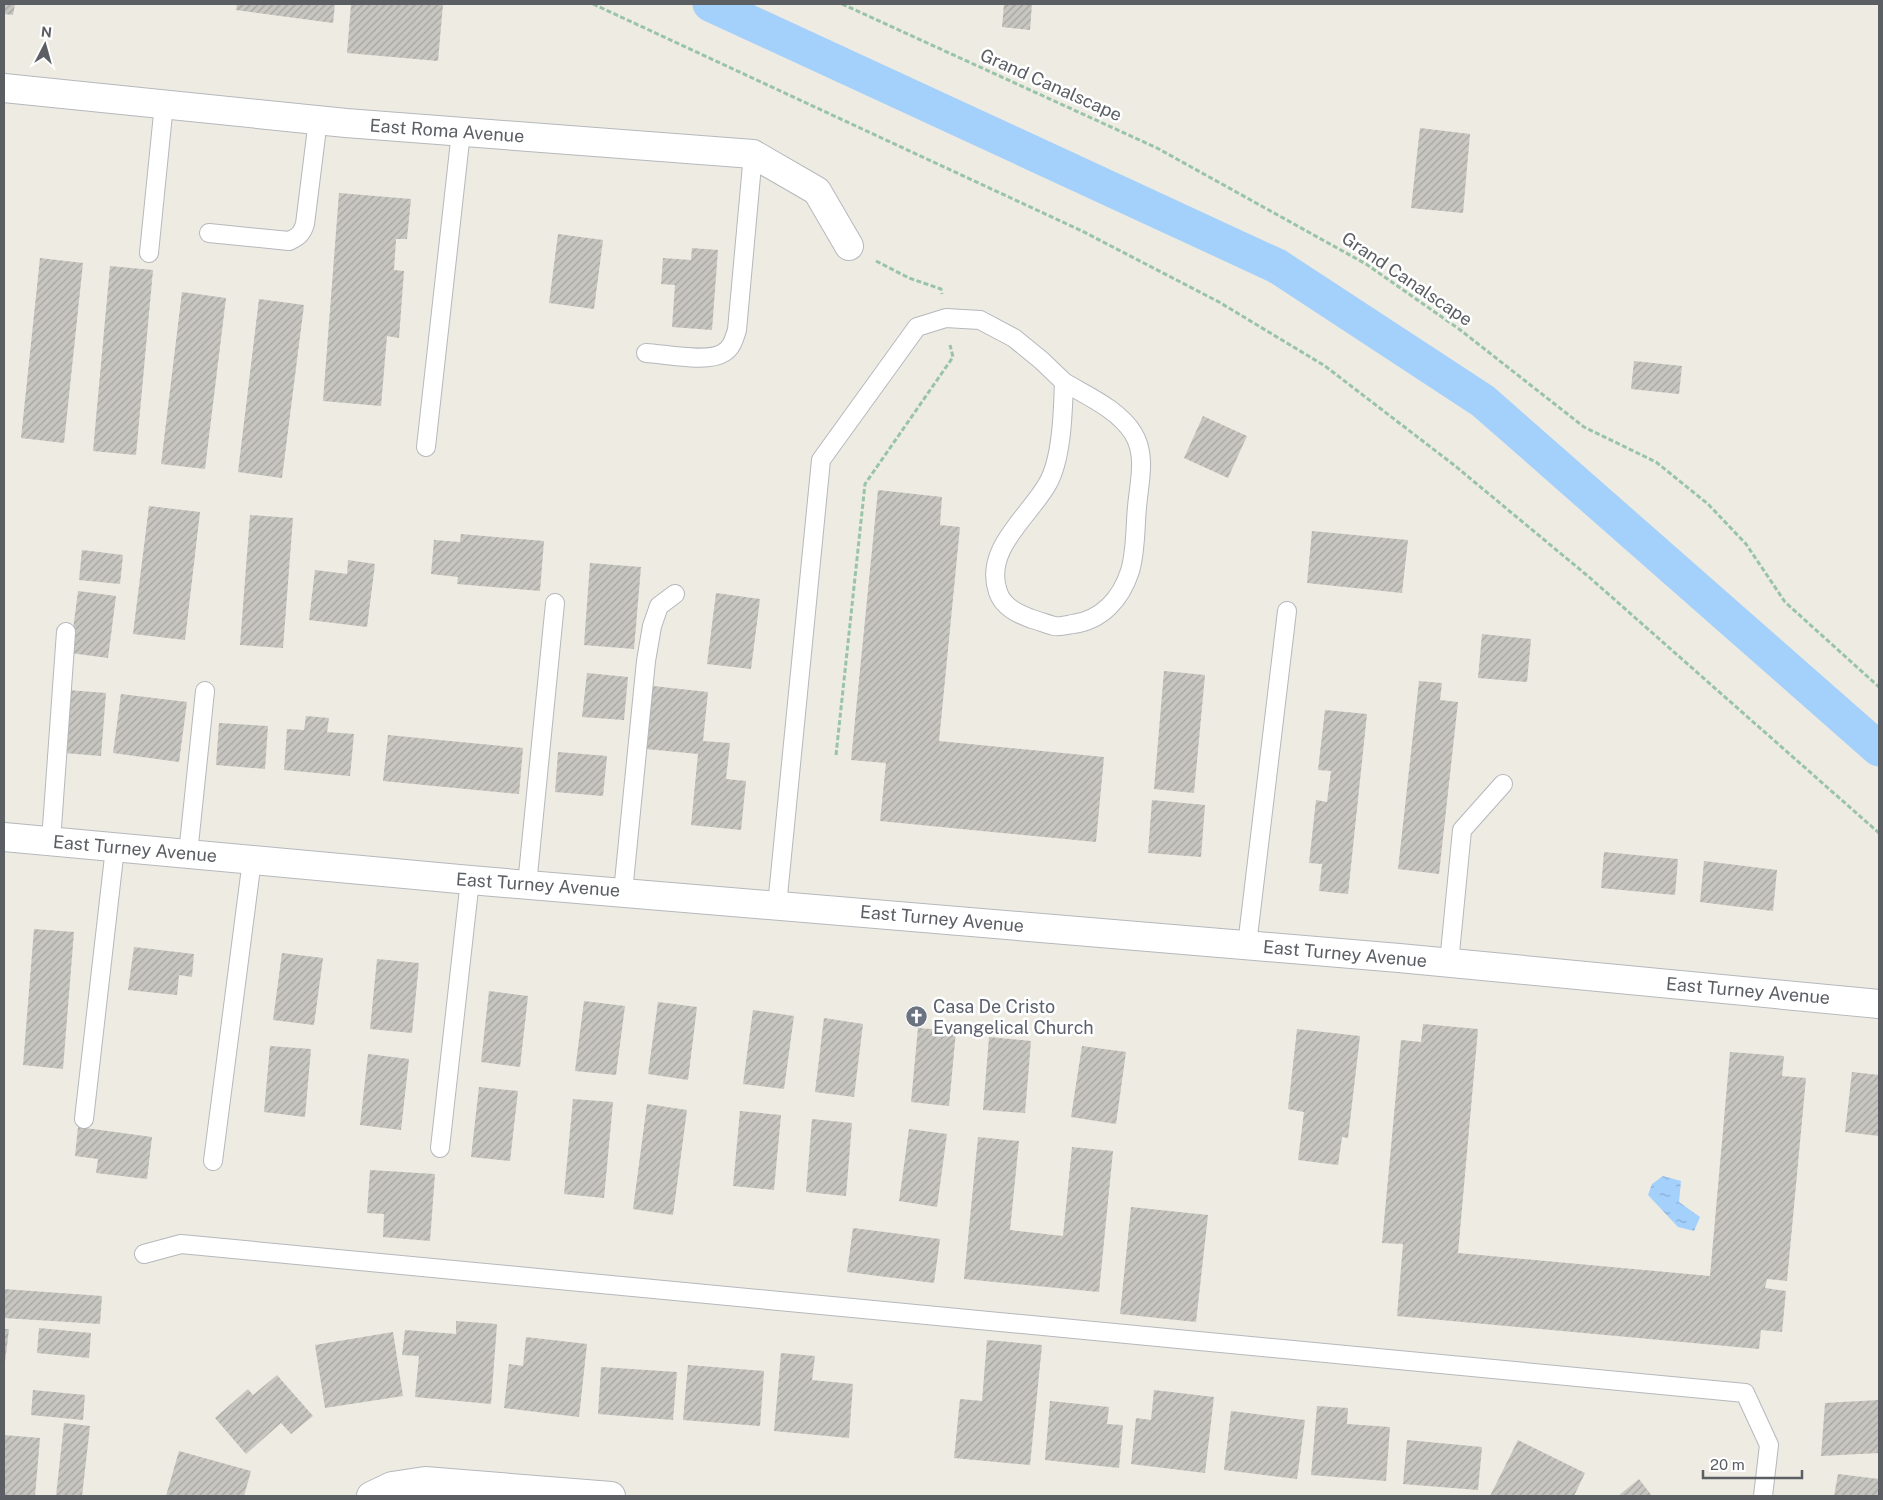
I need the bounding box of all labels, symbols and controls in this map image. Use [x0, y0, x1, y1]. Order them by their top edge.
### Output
north arrow [20, 20, 70, 70]
text: N [40, 24, 53, 41]
street label: Grand Canalscape [977, 44, 1125, 125]
street label: East Roma Avenue [369, 115, 525, 146]
street label: Grand Canalscape [1338, 227, 1476, 330]
street label: East Turney Avenue [52, 831, 218, 866]
street label: East Turney Avenue [455, 868, 621, 901]
street label: East Turney Avenue [859, 901, 1025, 936]
street label: East Turney Avenue [1262, 936, 1428, 971]
street label: East Turney Avenue [1665, 973, 1831, 1008]
place label: Casa De Cristo Evangelical Church [933, 996, 1094, 1038]
church icon: Casa De Cristo Evangelical Church [905, 1005, 929, 1029]
scale bar [1703, 1448, 1802, 1480]
text: 20 m [1710, 1456, 1745, 1473]

